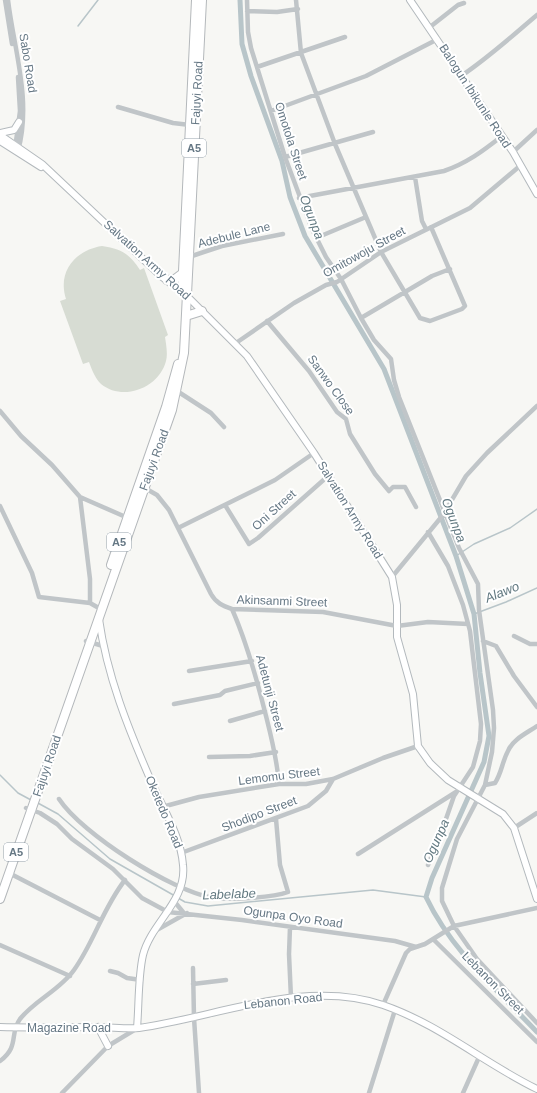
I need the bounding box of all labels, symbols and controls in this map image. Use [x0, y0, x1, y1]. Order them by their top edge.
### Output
street label: Sabo Road [16, 32, 40, 94]
street label: Balogun Ibikunle Road [436, 42, 514, 150]
street label: Fajuyi Road [188, 61, 206, 125]
street label: Omotola Street [272, 100, 310, 182]
road number: A5 [182, 139, 206, 157]
water label: Ogunpa [297, 193, 327, 241]
street label: Salvation Army Road [101, 217, 193, 303]
street label: Adebule Lane [196, 219, 272, 251]
street label: Omitowoju Street [320, 223, 408, 280]
street label: Sanwo Close [305, 352, 358, 418]
street label: Fajuyi Road [136, 428, 172, 492]
street label: Salvation Army Road [314, 459, 386, 561]
street label: Oni Street [249, 486, 299, 533]
water label: Ogunpa [439, 496, 469, 544]
road number: A5 [107, 533, 131, 551]
water label: Alawo [482, 578, 521, 606]
street label: Akinsanmi Street [236, 592, 328, 610]
street label: Adetunji Street [253, 653, 287, 733]
street label: Fajuyi Road [30, 733, 64, 799]
street label: Lemomu Street [237, 764, 321, 788]
street label: Oketedo Road [142, 774, 186, 850]
street label: Shodipo Street [219, 793, 299, 835]
water label: Ogunpa [420, 817, 452, 865]
road number: A5 [4, 843, 28, 861]
water label: Labelabe [202, 886, 256, 902]
street label: Ogunpa Oyo Road [242, 903, 344, 931]
street label: Lebanon Street [459, 949, 527, 1017]
street label: Lebanon Road [243, 990, 323, 1012]
street label: Magazine Road [27, 1021, 111, 1035]

